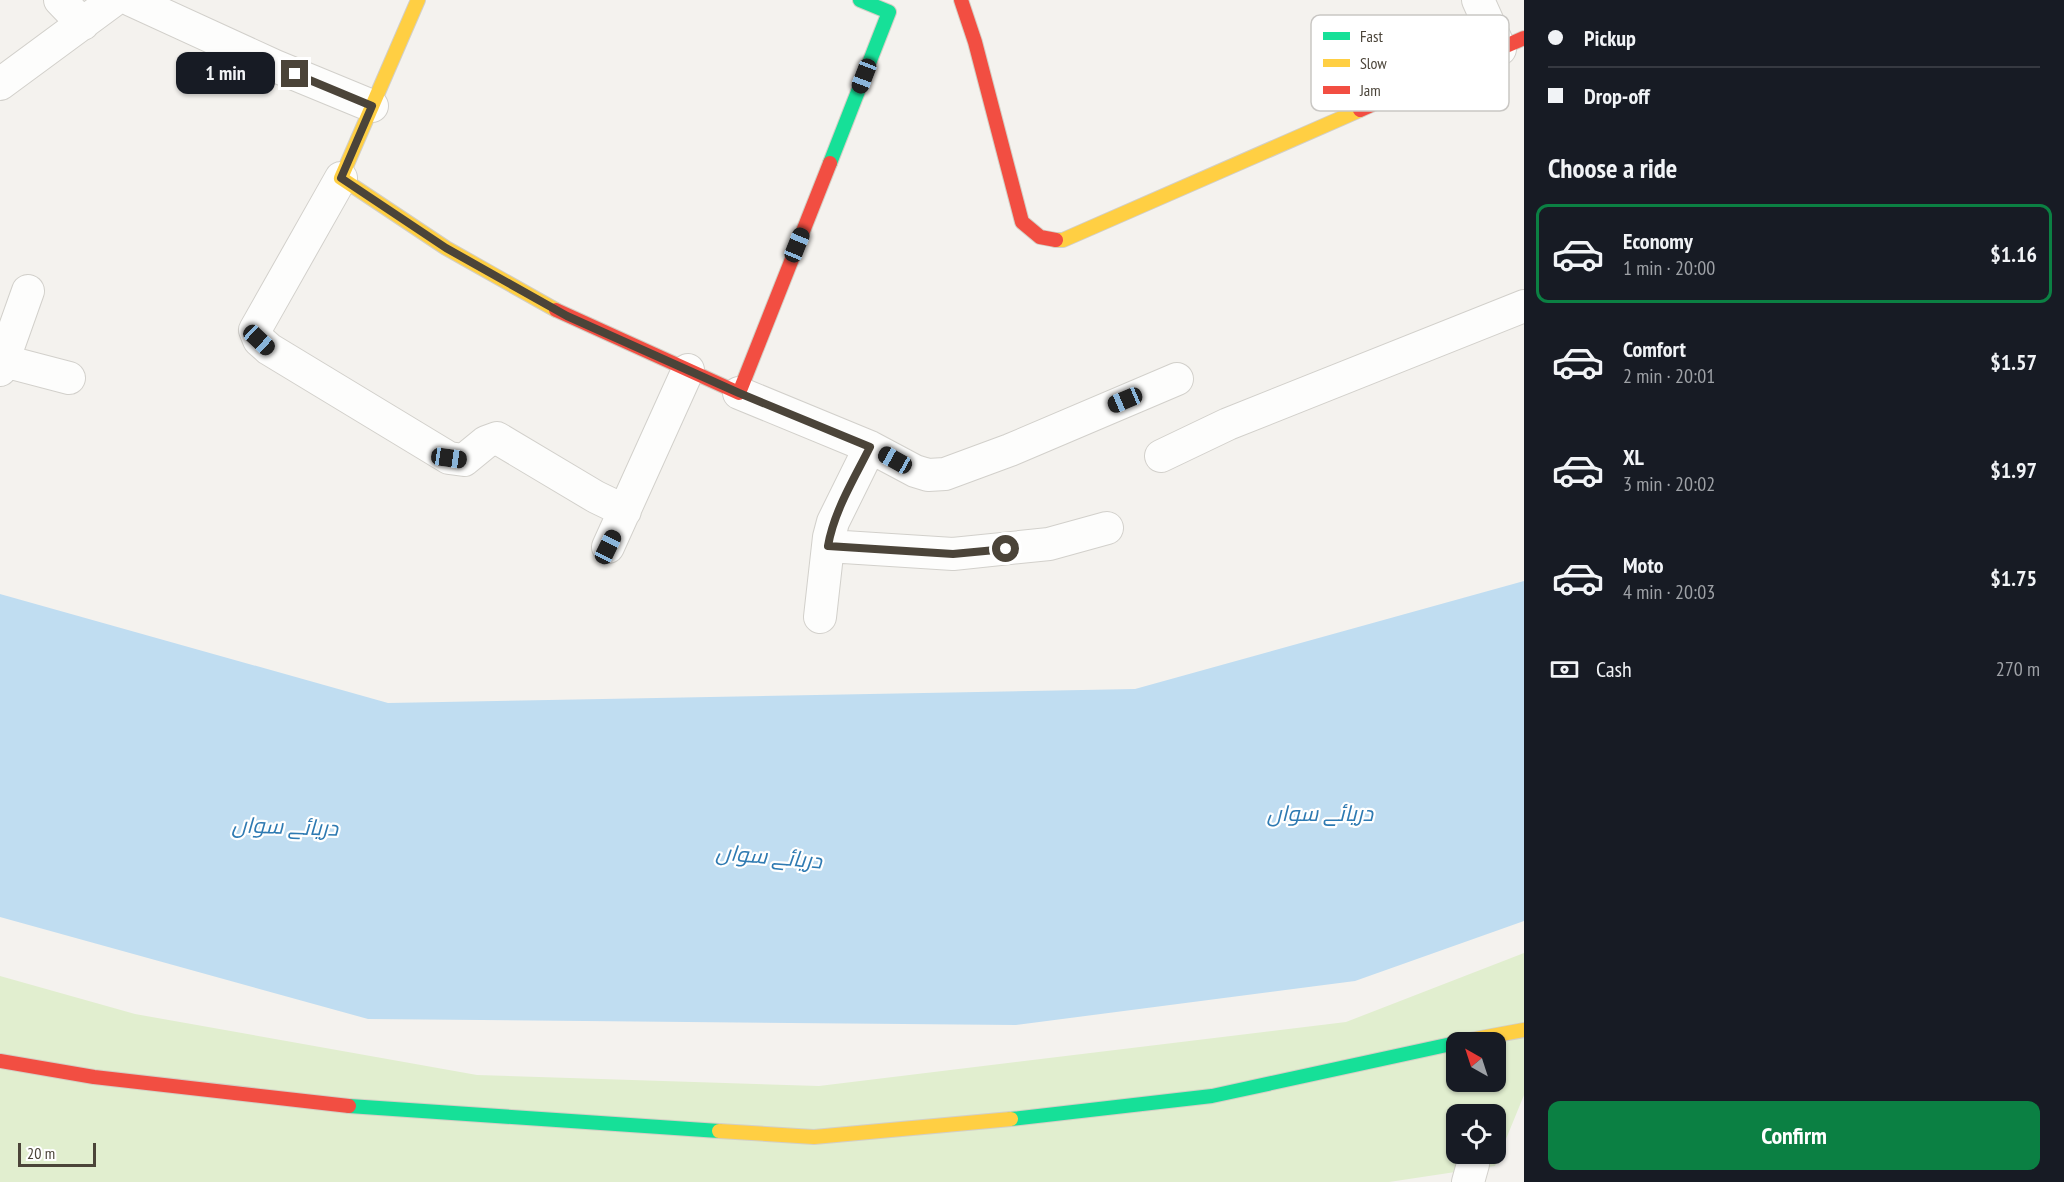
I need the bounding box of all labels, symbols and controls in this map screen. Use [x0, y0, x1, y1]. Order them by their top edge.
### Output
legend [1311, 15, 1509, 111]
text: Pickup [1584, 24, 1636, 52]
text: Fast [1360, 26, 1383, 46]
callout: 1 min [175, 53, 274, 95]
text: Slow [1360, 53, 1387, 73]
car [849, 56, 879, 96]
text: 1 min [205, 60, 246, 86]
route end [281, 60, 308, 87]
text: Jam [1359, 80, 1381, 100]
text: Drop-off [1584, 82, 1650, 110]
text: Choose a ride [1548, 151, 1677, 185]
car [782, 225, 812, 265]
icon: car [1551, 227, 1605, 281]
text: Economy [1623, 227, 1693, 255]
text: $1.16 [1990, 240, 2037, 268]
text: 1 min · 20:00 [1623, 255, 1715, 281]
car [240, 321, 278, 359]
icon: car [1551, 335, 1605, 389]
text: Comfort [1623, 335, 1686, 363]
text: $1.57 [1990, 348, 2037, 376]
text: 2 min · 20:01 [1623, 363, 1715, 389]
car [1105, 385, 1145, 415]
car [875, 443, 915, 477]
icon: car [1551, 443, 1605, 497]
text: XL [1623, 443, 1644, 471]
car [430, 447, 468, 469]
text: $1.97 [1990, 456, 2037, 484]
text: 3 min · 20:02 [1623, 471, 1715, 497]
car [592, 527, 624, 567]
route start [992, 535, 1019, 562]
icon: car [1551, 551, 1605, 605]
text: Moto [1623, 551, 1664, 579]
text: $1.75 [1990, 564, 2037, 592]
text: 4 min · 20:03 [1623, 579, 1715, 605]
icon: cash [1548, 653, 1581, 686]
text: Cash [1596, 655, 1632, 683]
text: 270 m [1996, 656, 2040, 682]
water label: دریائے سواں [1267, 799, 1375, 827]
water label: دریائے سواں [231, 810, 340, 842]
water label: دریائے سواں [715, 837, 825, 875]
north arrow [1446, 1032, 1506, 1092]
map controls [1446, 1032, 1506, 1164]
button: Confirm [1548, 1101, 2040, 1170]
button: locate [1446, 1104, 1506, 1164]
scale bar [18, 1140, 96, 1168]
text: 20 m [27, 1143, 55, 1163]

